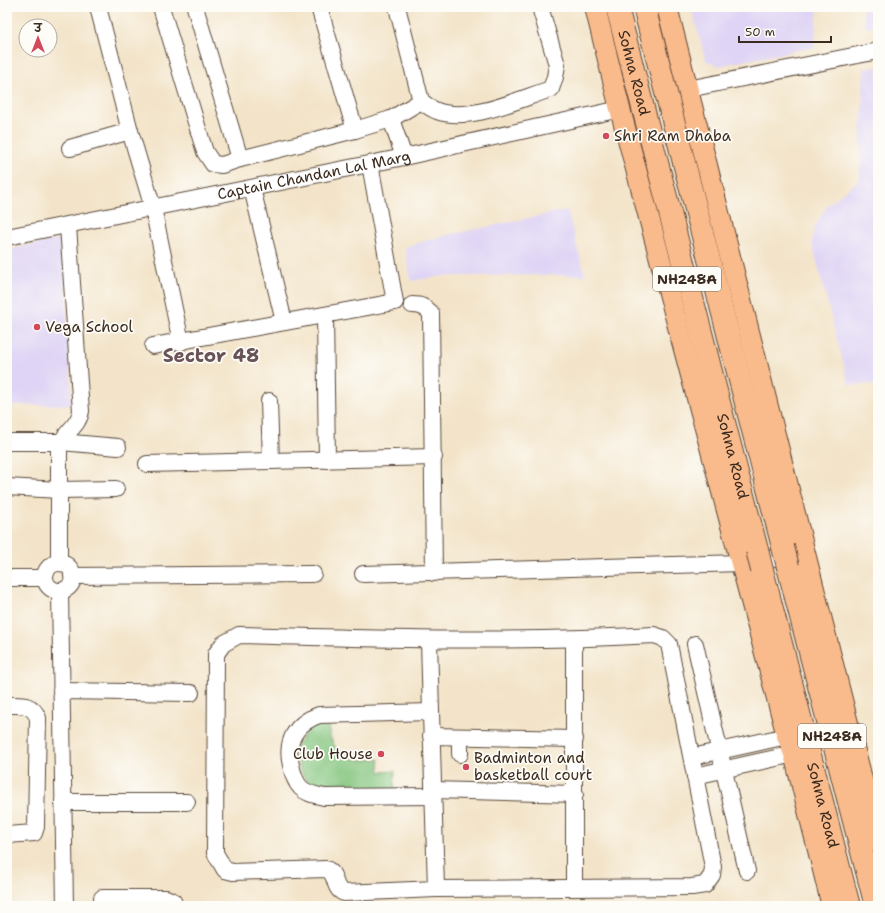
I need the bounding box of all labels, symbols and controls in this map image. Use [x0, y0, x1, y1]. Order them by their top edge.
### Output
north arrow [18, 18, 58, 58]
scale bar [739, 18, 831, 44]
text: उ [33, 21, 43, 36]
text: 50 m [745, 24, 775, 40]
street label: Sohna Road [613, 28, 655, 118]
place label: Shri Ram Dhaba [614, 126, 732, 146]
marker: Shri Ram Dhaba [601, 131, 611, 141]
street label: Captain Chandan Lal Marg [216, 146, 412, 204]
road number: NH248A [653, 267, 721, 291]
place label: Vega School [45, 317, 134, 337]
marker: Vega School [32, 322, 42, 332]
district label: Sector 48 [163, 343, 259, 368]
street label: Sohna Road [712, 411, 754, 502]
road number: NH248A [798, 724, 866, 748]
place label: Club House [293, 744, 373, 764]
place label: Badminton and basketball court [474, 748, 592, 785]
marker: Club House [376, 749, 386, 759]
street label: Sohna Road [802, 760, 844, 851]
marker: Badminton and basketball court [461, 762, 471, 772]

